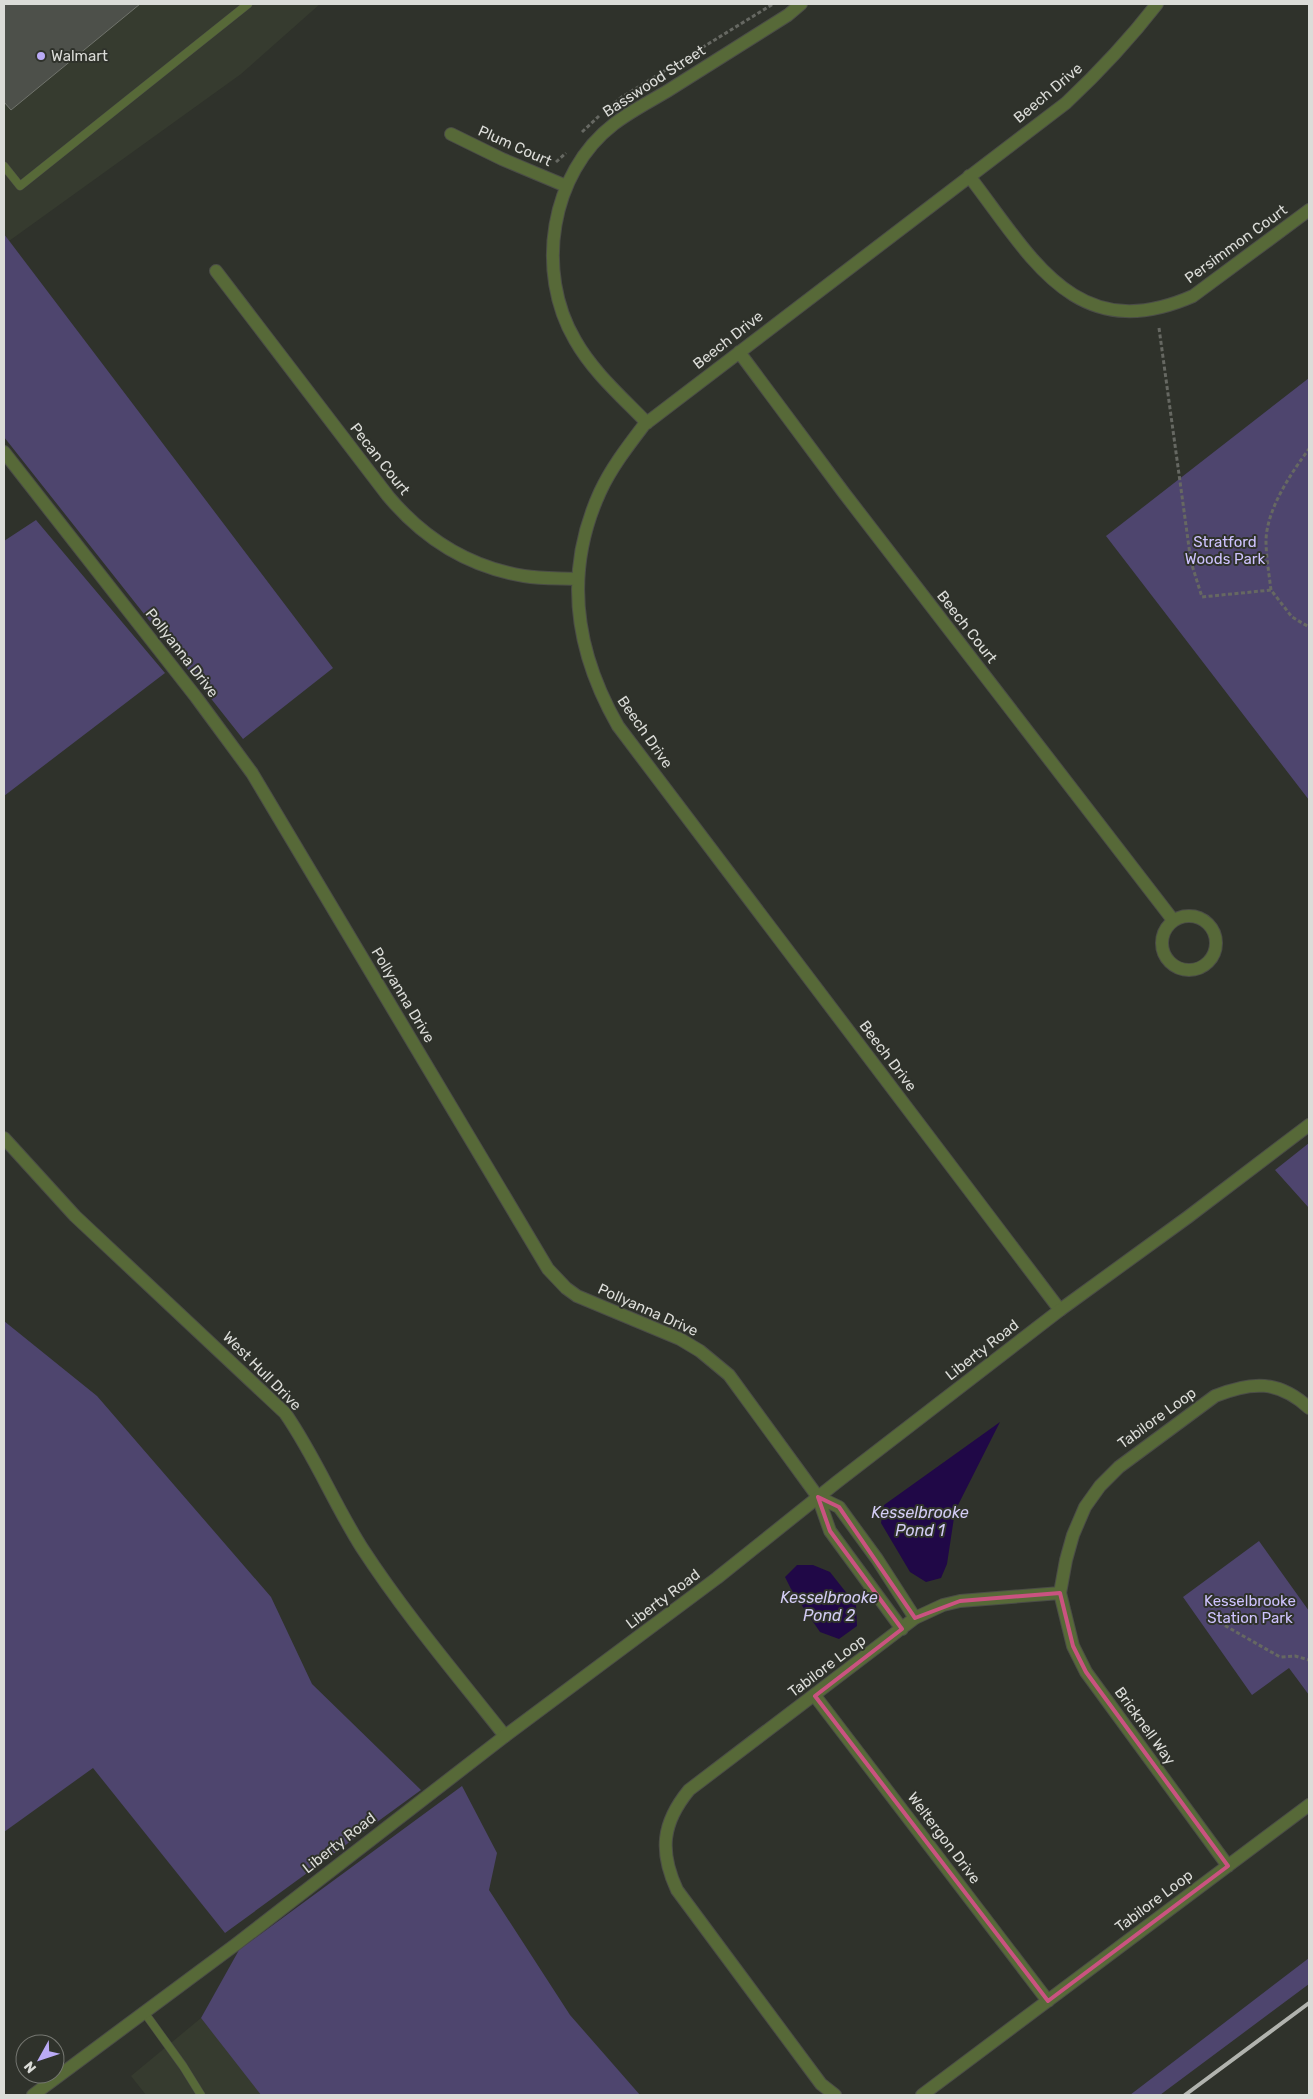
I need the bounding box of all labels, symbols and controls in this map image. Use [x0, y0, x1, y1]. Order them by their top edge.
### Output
street label: Basswood Street [599, 41, 709, 121]
place label: Walmart [51, 47, 108, 65]
marker: Walmart [35, 50, 47, 62]
street label: Beech Drive [1010, 59, 1086, 127]
street label: Plum Court [475, 122, 555, 170]
street label: Persimmon Court [1181, 201, 1291, 287]
street label: Beech Drive [689, 307, 767, 373]
street label: Pecan Court [346, 419, 414, 499]
park label: Stratford Woods Park [1185, 533, 1265, 568]
street label: Beech Court [933, 587, 1001, 667]
street label: Pollyanna Drive [142, 605, 222, 701]
street label: Beech Drive [614, 692, 676, 772]
street label: Pollyanna Drive [367, 944, 439, 1046]
street label: Beech Drive [856, 1017, 920, 1095]
street label: Pollyanna Drive [595, 1280, 701, 1340]
street label: Liberty Road [942, 1316, 1022, 1384]
street label: West Hull Drive [219, 1328, 305, 1414]
street label: Tabilore Loop [1114, 1384, 1200, 1452]
water label: Kesselbrooke Pond 1 [871, 1503, 969, 1540]
street label: Liberty Road [622, 1565, 704, 1633]
water label: Kesselbrooke Pond 2 [780, 1588, 878, 1625]
park label: Kesselbrooke Station Park [1204, 1592, 1296, 1627]
street label: Tabilore Loop [785, 1631, 869, 1701]
street label: Bricknell Way [1111, 1684, 1179, 1768]
street label: Weltergon Drive [904, 1789, 984, 1887]
street label: Liberty Road [299, 1809, 379, 1877]
street label: Tabilore Loop [1112, 1866, 1196, 1936]
north arrow [15, 2034, 65, 2084]
text: N [21, 2058, 40, 2076]

